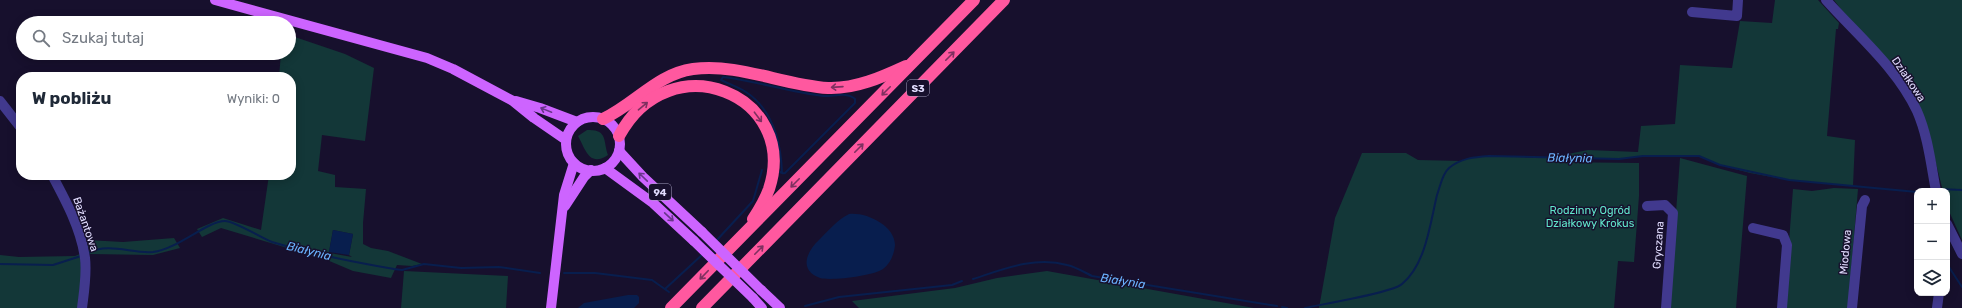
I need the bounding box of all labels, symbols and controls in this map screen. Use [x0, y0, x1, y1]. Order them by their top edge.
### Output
search box [16, 16, 296, 60]
icon: search [30, 27, 52, 49]
text: Szukaj tutaj [62, 29, 144, 47]
one-way arrow [945, 51, 955, 61]
street label: Działkowa [1889, 54, 1928, 104]
road number: S3 [907, 80, 929, 96]
one-way arrow [831, 84, 844, 91]
one-way arrow [881, 86, 891, 96]
text: W pobliżu [32, 88, 111, 108]
text: Wyniki: 0 [227, 91, 280, 106]
one-way arrow [638, 102, 649, 111]
one-way arrow [540, 106, 552, 114]
one-way arrow [753, 112, 762, 123]
one-way arrow [854, 143, 864, 153]
water label: Białynia [1547, 151, 1593, 165]
one-way arrow [638, 172, 648, 181]
one-way arrow [790, 178, 800, 188]
road number: 94 [649, 184, 671, 200]
map controls [1914, 188, 1950, 296]
button: + [1914, 188, 1950, 224]
street label: Bażantowa [70, 195, 101, 253]
park label: Rodzinny Ogród Działkowy Krokus [1546, 204, 1635, 230]
one-way arrow [663, 212, 673, 221]
street label: Gryczana [1650, 221, 1667, 269]
button: − [1914, 224, 1950, 260]
street label: Miodowa [1837, 229, 1854, 275]
water label: Białynia [285, 239, 333, 263]
one-way arrow [754, 245, 764, 255]
button: layers [1914, 260, 1950, 296]
one-way arrow [699, 270, 709, 280]
water label: Białynia [1100, 271, 1146, 291]

